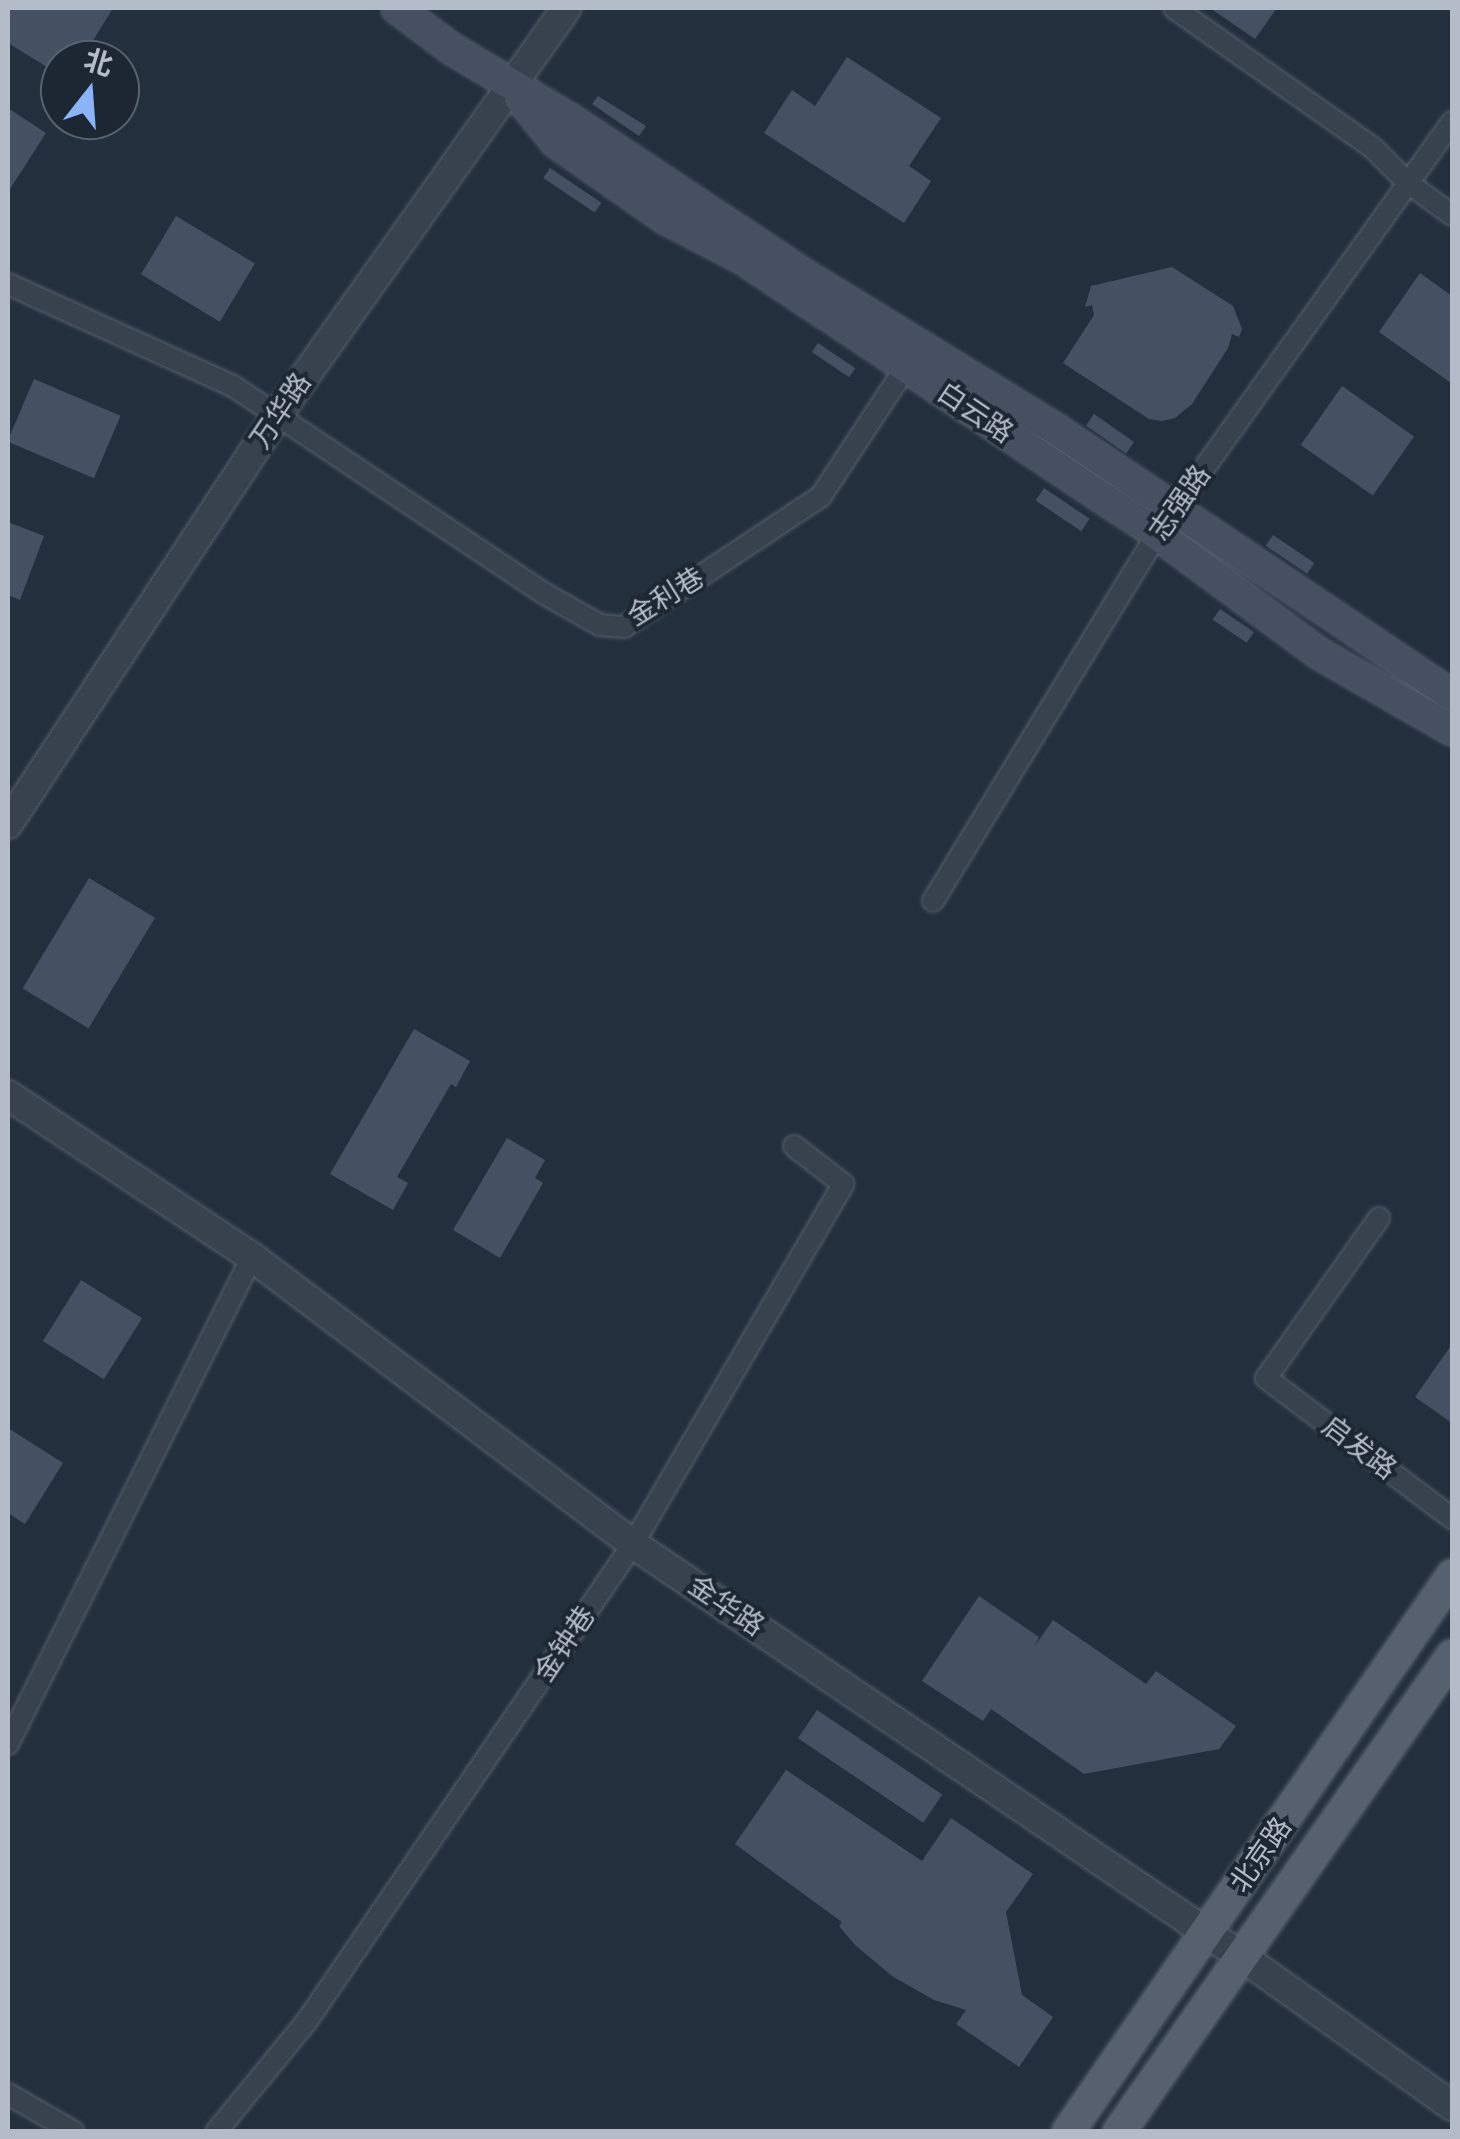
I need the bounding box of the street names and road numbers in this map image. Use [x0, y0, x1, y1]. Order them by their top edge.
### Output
street label: 万华路 [244, 367, 318, 455]
street label: 白云路 [931, 376, 1019, 450]
street label: 志强路 [1142, 459, 1218, 547]
street label: 金利巷 [621, 560, 711, 634]
street label: 启发路 [1315, 1409, 1403, 1487]
street label: 金华路 [682, 1569, 770, 1643]
street label: 金钟巷 [528, 1600, 602, 1688]
street label: 北京路 [1223, 1811, 1299, 1899]

